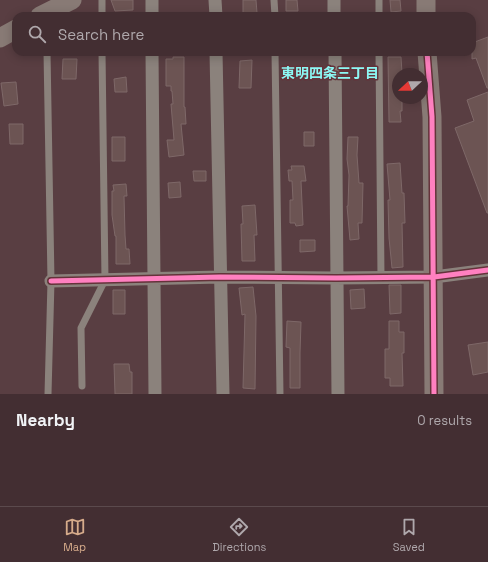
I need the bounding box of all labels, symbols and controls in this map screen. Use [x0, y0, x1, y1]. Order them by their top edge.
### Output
search box [12, 12, 476, 56]
icon: search [26, 23, 48, 45]
text: Search here [58, 25, 144, 44]
district label: 東明四条三丁目 [281, 64, 379, 82]
north arrow [392, 68, 428, 104]
text: Nearby [16, 409, 75, 431]
text: 0 results [417, 412, 472, 429]
tab: Map [63, 516, 86, 554]
tab: Directions [212, 516, 266, 554]
tab: Saved [393, 516, 425, 554]

